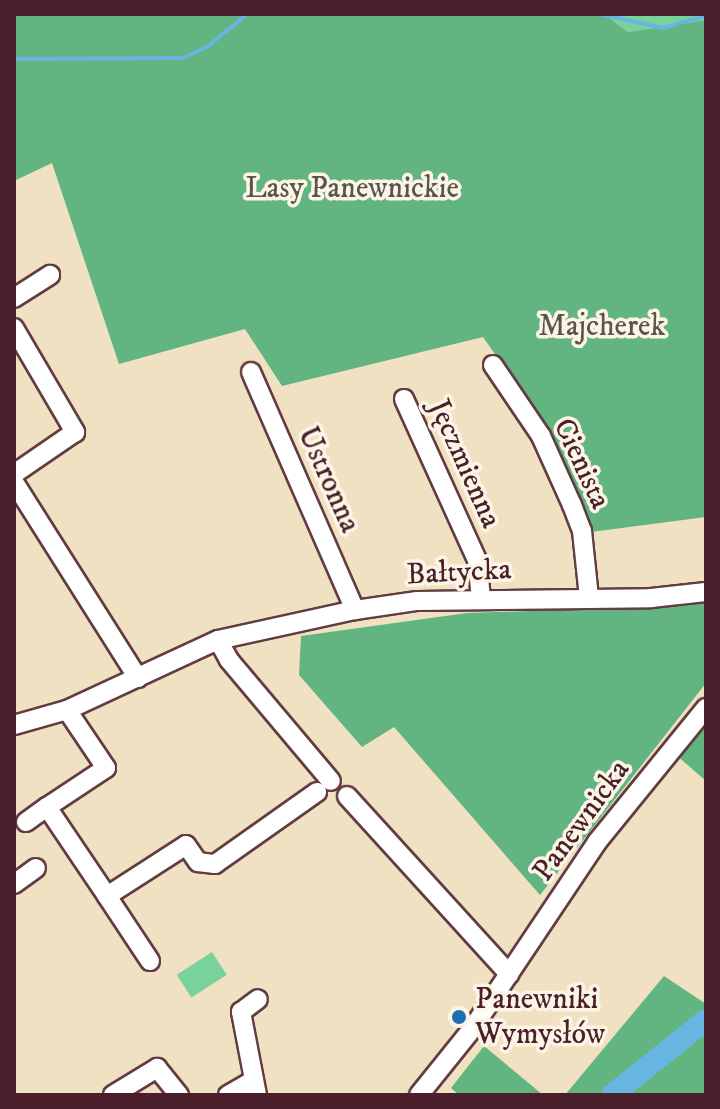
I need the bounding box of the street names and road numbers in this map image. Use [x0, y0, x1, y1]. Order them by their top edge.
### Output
street label: Jęczmienna [420, 394, 508, 534]
street label: Cienista [544, 413, 618, 515]
street label: Ustronna [289, 422, 367, 538]
street label: Bałtycka [406, 552, 512, 594]
street label: Panewnicka [526, 753, 638, 889]

